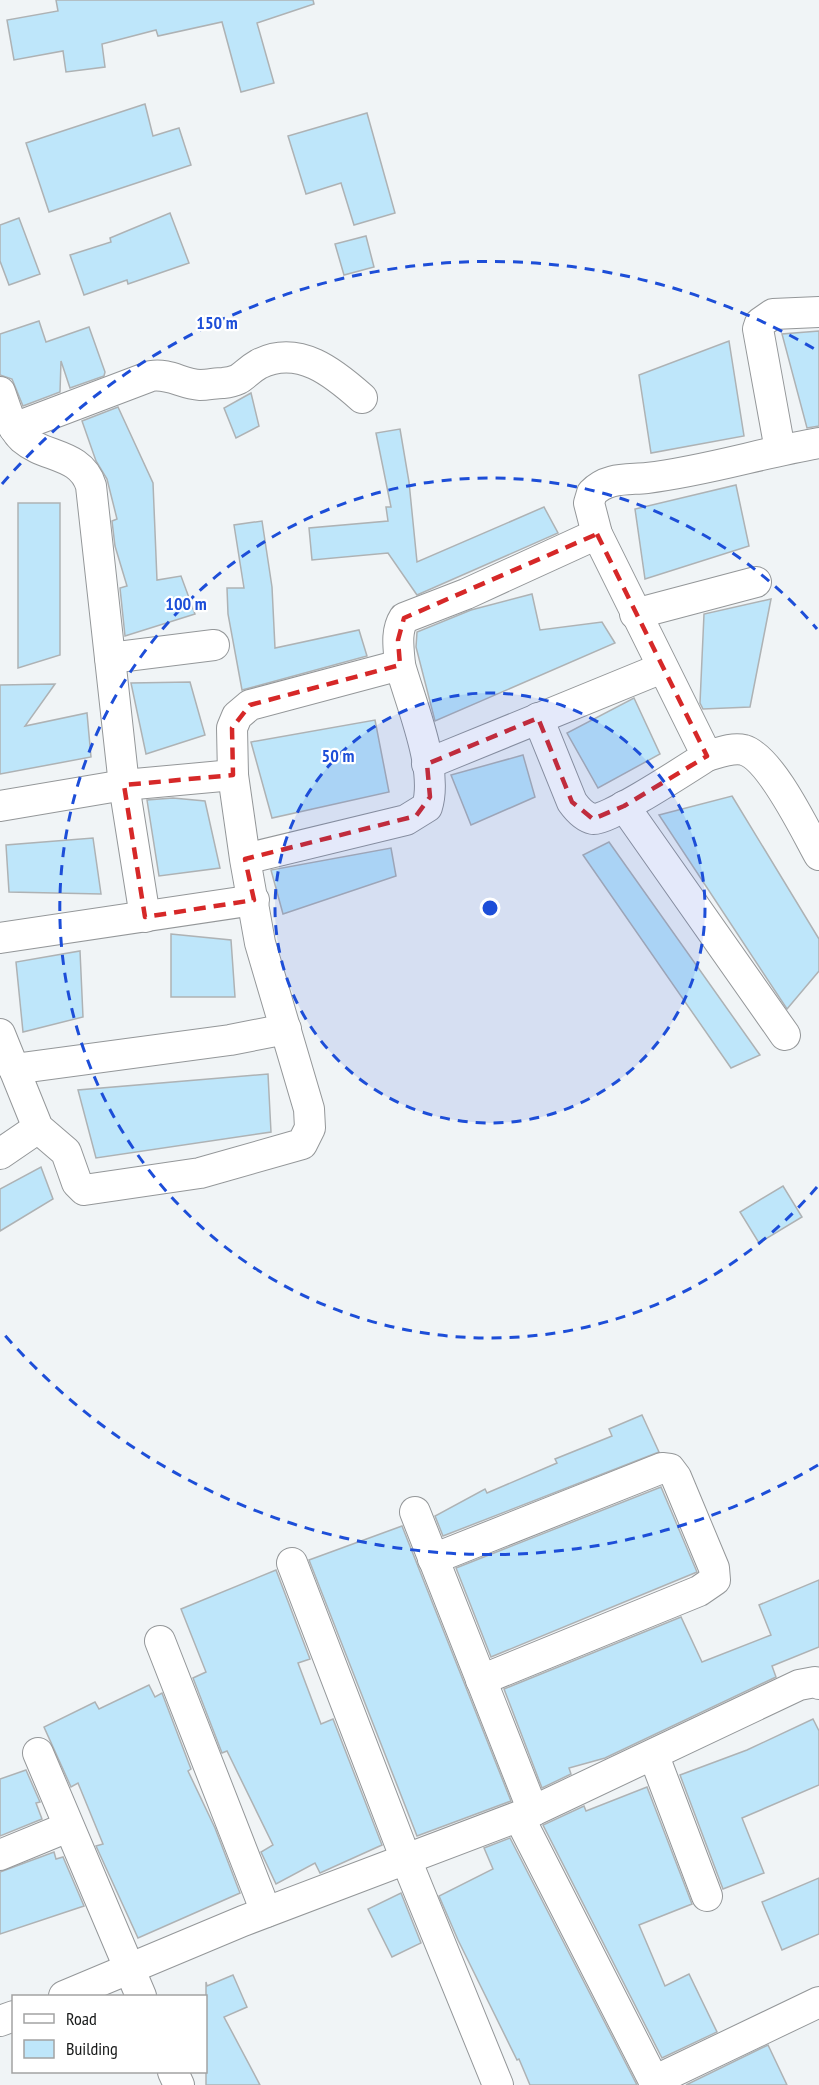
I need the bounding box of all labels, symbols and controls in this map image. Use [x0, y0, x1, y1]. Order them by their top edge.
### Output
text: 150 m [196, 311, 238, 334]
text: 100 m [165, 592, 207, 615]
text: 50 m [322, 744, 354, 767]
centre of rings [480, 898, 500, 918]
legend [12, 1995, 207, 2073]
text: Road [66, 2007, 97, 2030]
text: Building [66, 2037, 118, 2060]

